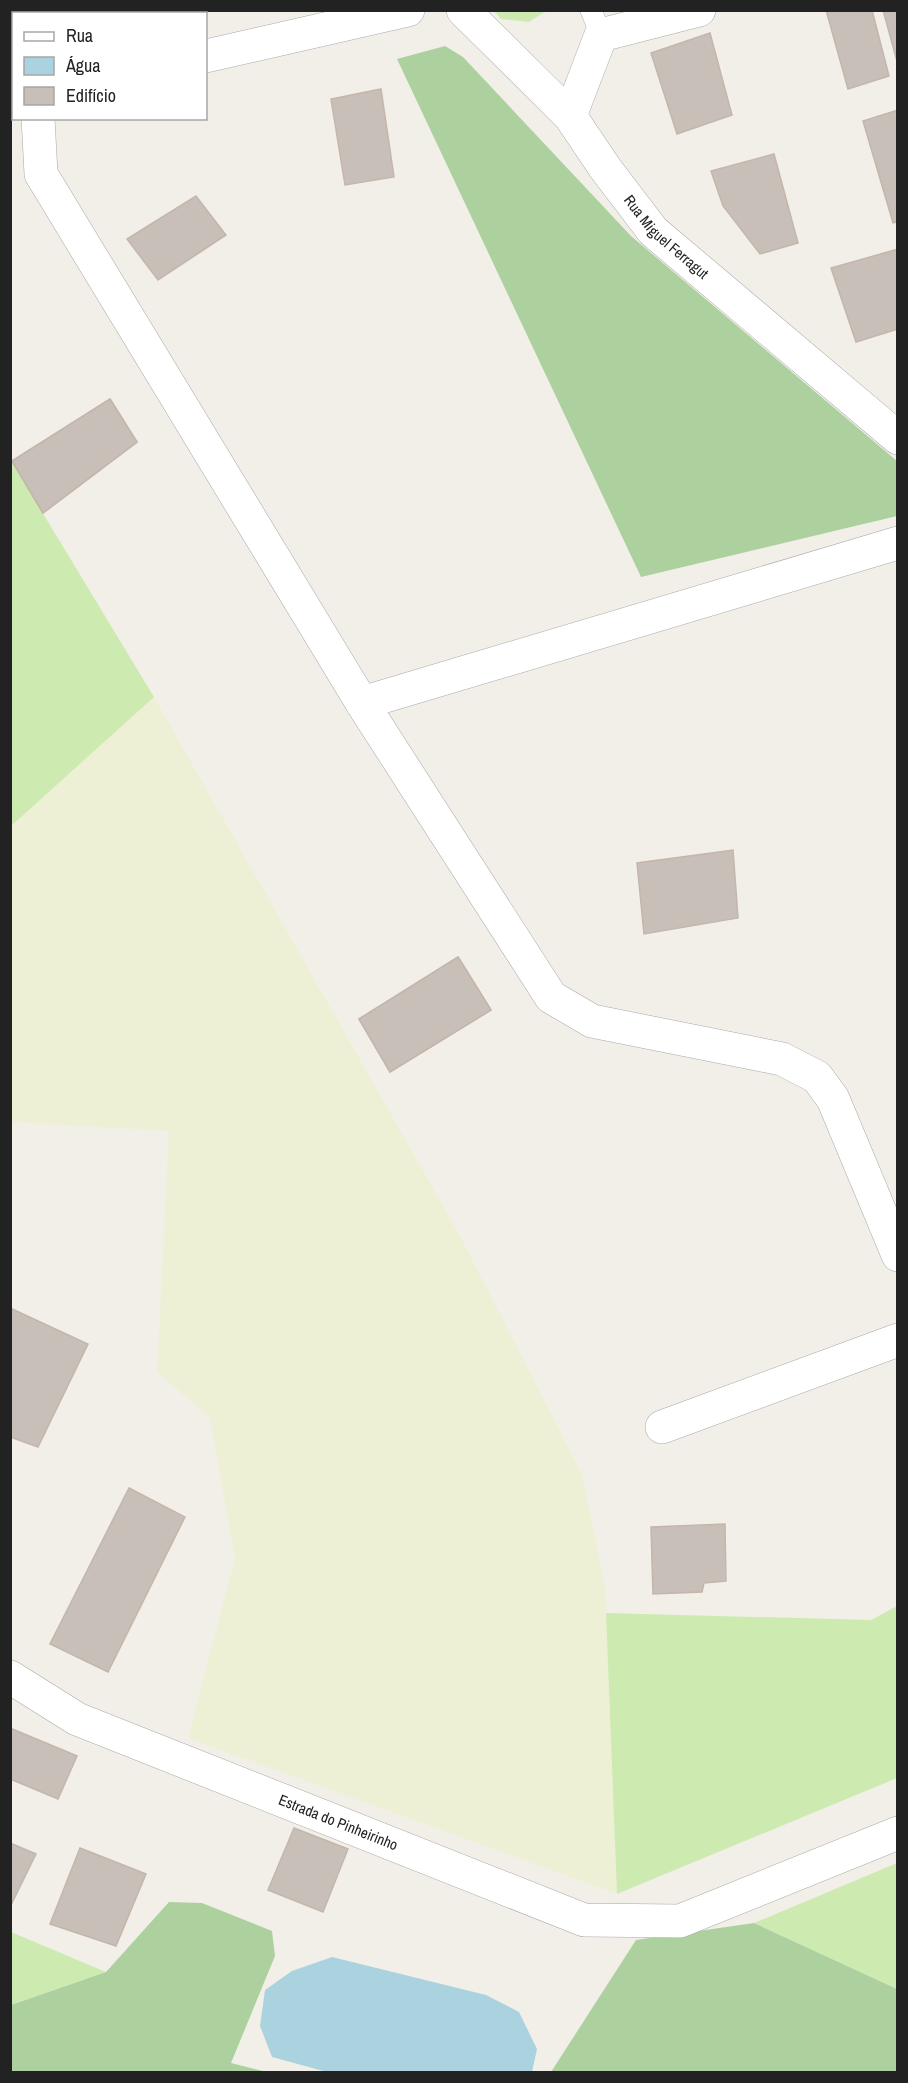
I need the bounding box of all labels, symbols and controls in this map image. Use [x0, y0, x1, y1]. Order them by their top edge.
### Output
legend [12, 12, 207, 120]
text: Rua [66, 23, 93, 48]
text: Água [65, 53, 100, 78]
text: Edifício [66, 83, 116, 108]
street label: Rua Miguel Ferragut [619, 190, 714, 284]
street label: Estrada do Pinheirinho [276, 1789, 401, 1855]

